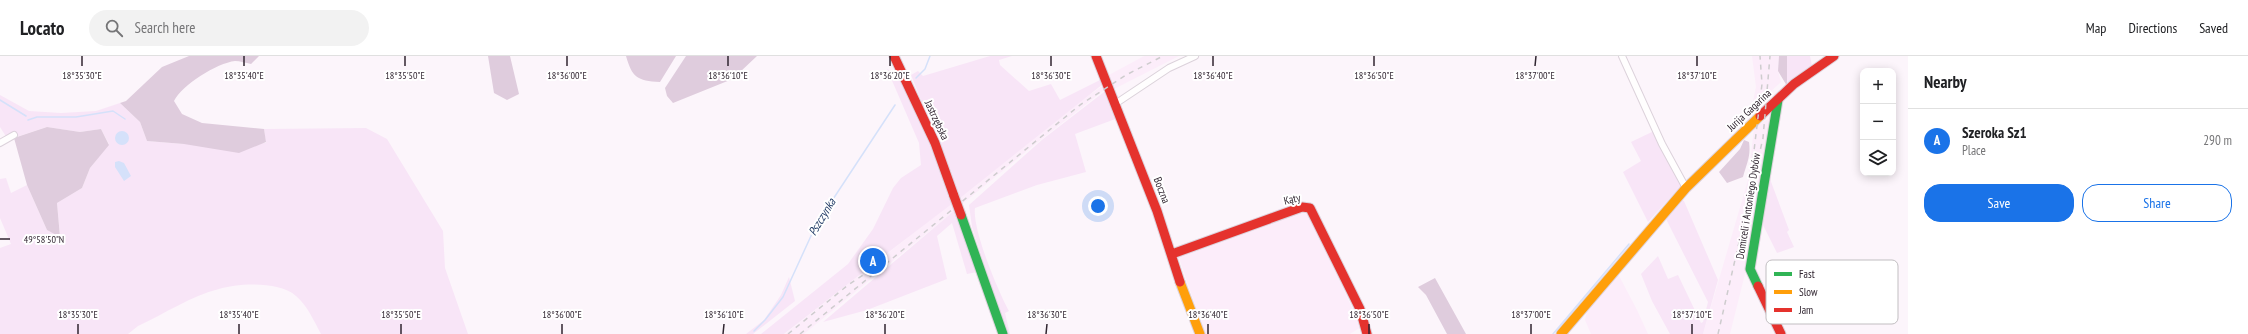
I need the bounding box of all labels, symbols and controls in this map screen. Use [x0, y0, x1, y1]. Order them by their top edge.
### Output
search box [89, 10, 369, 46]
text: Locato [20, 16, 65, 40]
icon: search [103, 17, 125, 39]
text: Search here [135, 18, 195, 37]
text: Map [2086, 19, 2106, 37]
text: Directions [2128, 19, 2177, 37]
text: Saved [2199, 19, 2228, 37]
map controls [1860, 68, 1896, 176]
button: + [1860, 68, 1896, 104]
text: 18°35'30"E [62, 69, 102, 82]
text: 18°35'40"E [224, 69, 264, 82]
text: 18°35'50"E [385, 69, 425, 82]
text: 18°36'00"E [547, 69, 587, 82]
text: 18°36'10"E [708, 69, 748, 82]
text: 18°36'20"E [870, 69, 910, 82]
text: 18°36'30"E [1031, 69, 1071, 82]
text: 18°36'40"E [1193, 69, 1233, 82]
text: 18°36'50"E [1354, 69, 1394, 82]
text: 18°37'00"E [1515, 69, 1555, 82]
text: 18°37'10"E [1677, 69, 1717, 82]
text: Nearby [1924, 71, 1967, 93]
street label: Jurija Gagarina [1723, 86, 1774, 135]
street label: Jastrzębska [921, 97, 952, 142]
button: − [1860, 104, 1896, 140]
text: Szeroka Sz1 [1962, 123, 2027, 142]
text: A [1934, 132, 1940, 149]
text: 290 m [2203, 132, 2232, 149]
button: layers [1860, 140, 1896, 176]
text: Place [1962, 142, 1986, 159]
street label: Domiceli i Antoniego Dybów [1733, 152, 1763, 260]
street label: Boczna [1151, 175, 1173, 205]
button: Save [1924, 184, 2074, 222]
button: Share [2082, 184, 2232, 222]
street label: Kąty [1282, 190, 1303, 208]
water label: Pszczynka [805, 194, 839, 238]
your location [1088, 196, 1108, 216]
text: 49°58'50"N [24, 233, 64, 246]
pin: A [860, 246, 886, 276]
legend [1766, 260, 1898, 324]
text: Fast [1799, 267, 1815, 281]
text: Slow [1799, 285, 1818, 299]
text: Jam [1798, 303, 1813, 317]
text: 18°35'30"E [58, 308, 98, 321]
text: 18°35'40"E [219, 308, 259, 321]
text: 18°35'50"E [381, 308, 421, 321]
text: 18°36'00"E [542, 308, 582, 321]
text: 18°36'10"E [704, 308, 744, 321]
text: 18°36'20"E [865, 308, 905, 321]
text: 18°36'30"E [1027, 308, 1067, 321]
text: 18°36'40"E [1188, 308, 1228, 321]
text: 18°36'50"E [1349, 308, 1389, 321]
text: 18°37'00"E [1511, 308, 1551, 321]
text: 18°37'10"E [1672, 308, 1712, 321]

